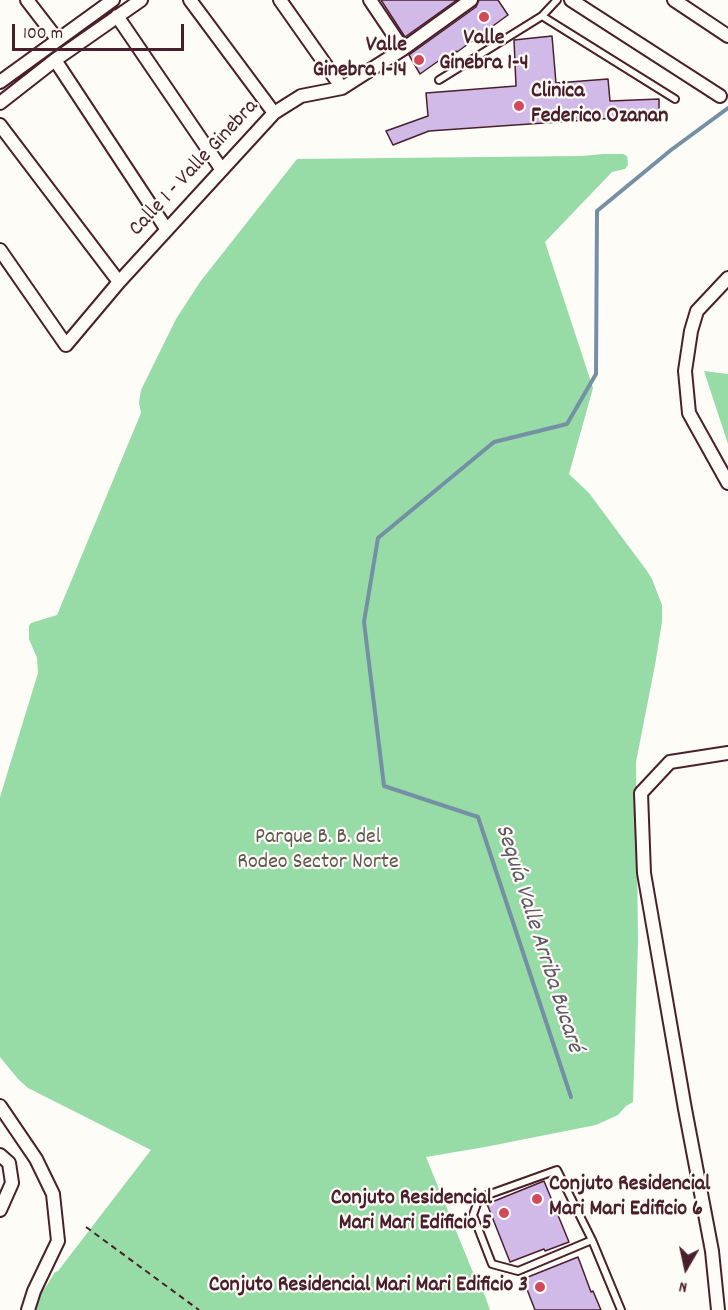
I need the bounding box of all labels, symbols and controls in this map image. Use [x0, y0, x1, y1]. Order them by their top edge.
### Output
marker: Valle Ginebra 1-4 [477, 10, 491, 24]
scale bar [15, 12, 188, 50]
text: 100 m [23, 22, 63, 47]
place label: Valle Ginebra 1-4 [439, 27, 529, 78]
place label: Valle Ginebra 1-14 [313, 34, 407, 86]
marker: Valle Ginebra 1-14 [412, 53, 426, 67]
place label: Clinica Federico Ozanan [531, 80, 668, 132]
street label: Calle 1 - Valle Ginebra [125, 95, 265, 243]
marker: Clinica Federico Ozanan [512, 99, 526, 113]
water label: Sequía Valle Arriba Bucaré [487, 821, 587, 1057]
park label: Parque B. B. del Rodeo Sector Norte [237, 826, 399, 878]
place label: Conjuto Residencial Mari Mari Edificio 6 [549, 1173, 710, 1224]
place label: Conjuto Residencial Mari Mari Edificio 5 [331, 1187, 492, 1238]
marker: Conjuto Residencial Mari Mari Edificio 6 [530, 1192, 544, 1206]
marker: Conjuto Residencial Mari Mari Edificio 5 [497, 1206, 511, 1220]
north arrow [656, 1238, 716, 1298]
place label: Conjuto Residencial Mari Mari Edificio 3 [209, 1274, 528, 1300]
text: N [677, 1274, 689, 1298]
marker: Conjuto Residencial Mari Mari Edificio 3 [533, 1280, 547, 1294]

